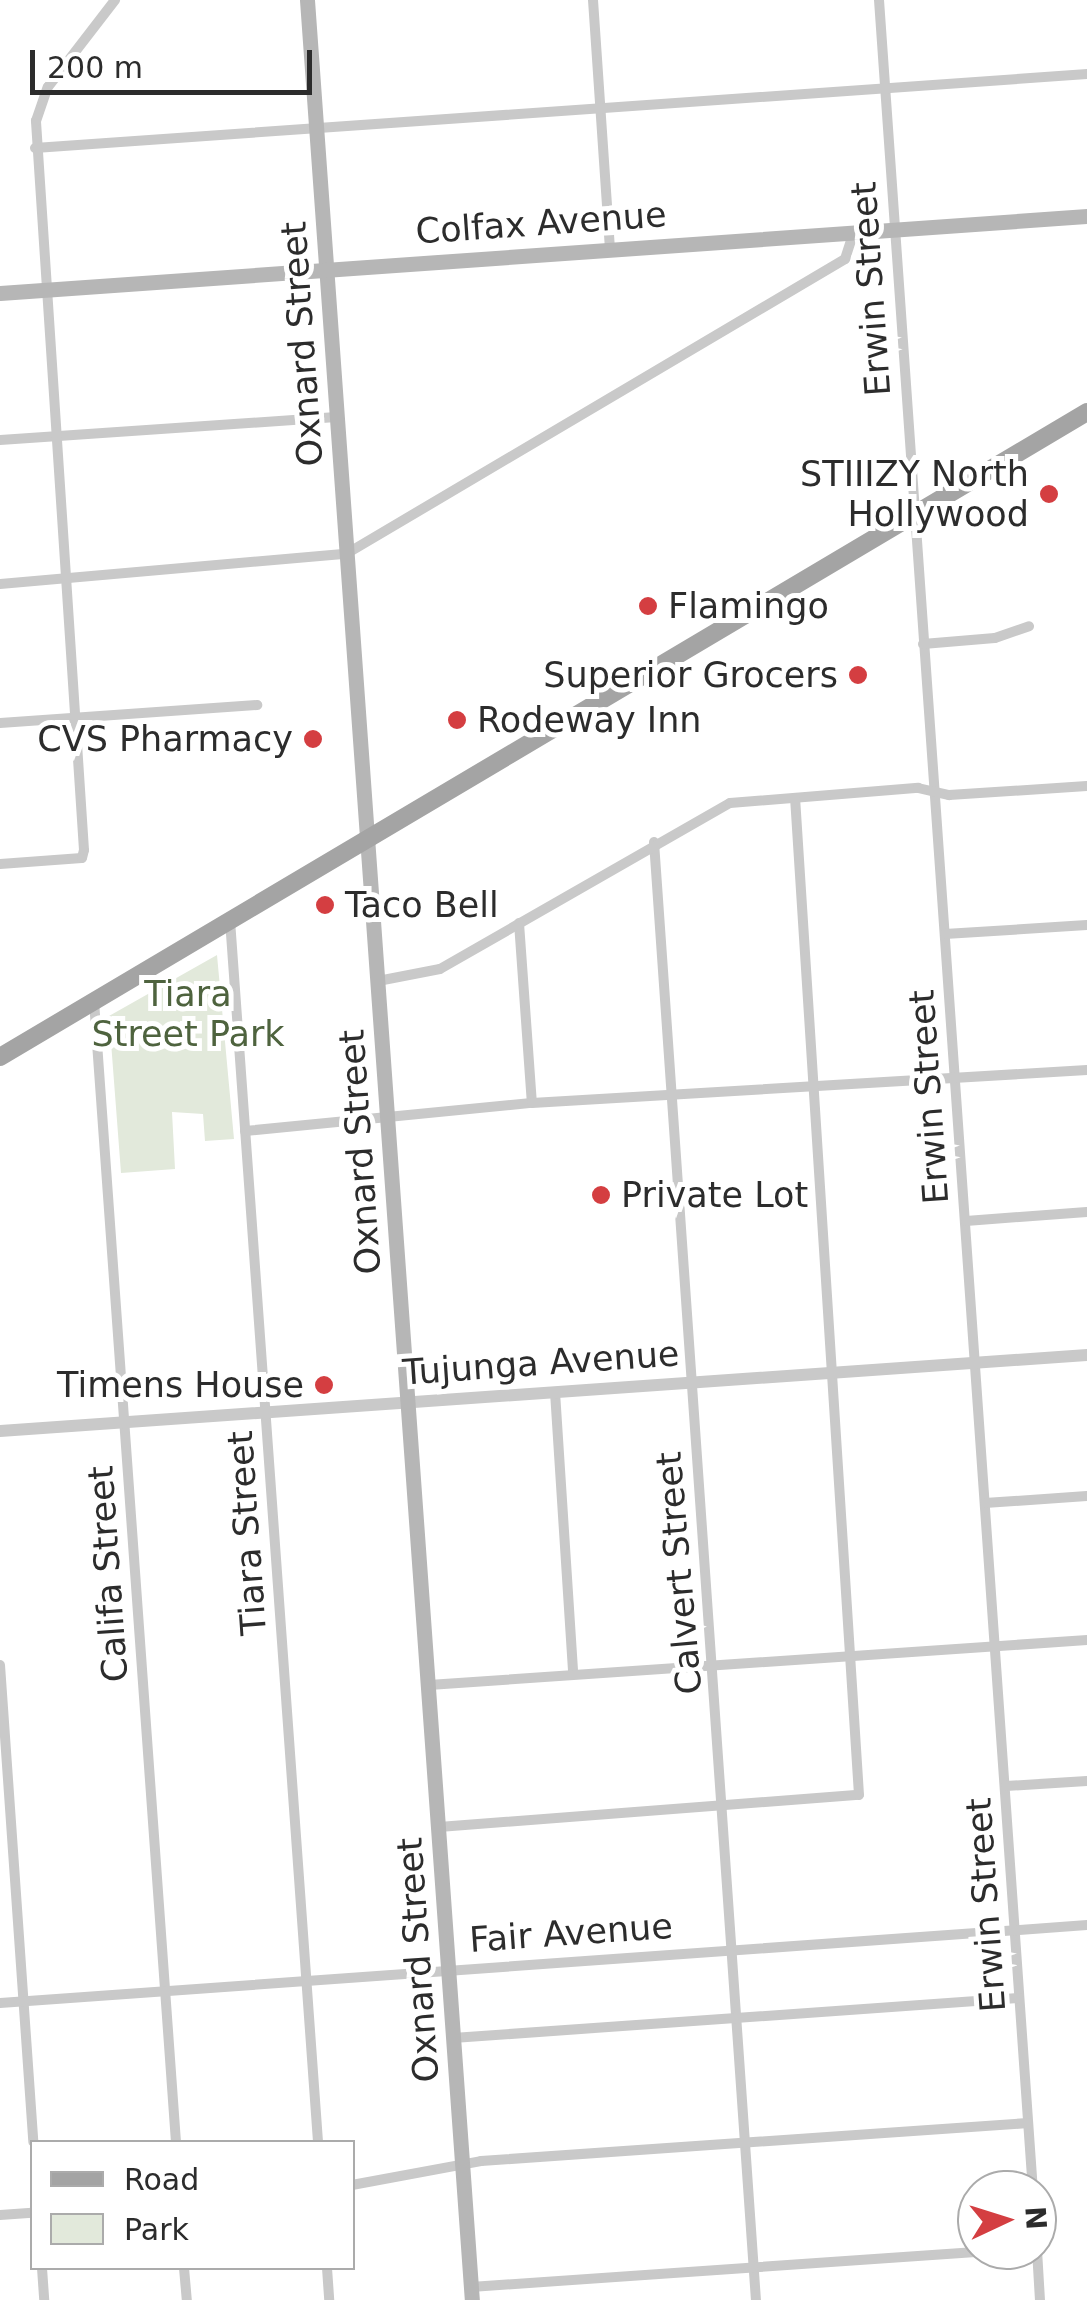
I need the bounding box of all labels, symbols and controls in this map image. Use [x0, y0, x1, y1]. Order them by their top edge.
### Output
scale bar [35, 30, 318, 92]
text: 200 m [47, 50, 143, 85]
street label: Erwin Street [843, 181, 899, 397]
street label: Colfax Avenue [414, 193, 668, 253]
street label: Oxnard Street [272, 220, 332, 468]
place label: STIIIZY North Hollywood [800, 453, 1029, 535]
marker: STIIIZY North Hollywood [1038, 483, 1060, 505]
place label: Flamingo [668, 585, 829, 627]
marker: Flamingo [637, 595, 659, 617]
place label: Superior Grocers [543, 654, 838, 696]
marker: Superior Grocers [847, 664, 869, 686]
place label: Rodeway Inn [477, 699, 702, 741]
marker: Rodeway Inn [446, 709, 468, 731]
place label: CVS Pharmacy [37, 718, 293, 760]
marker: CVS Pharmacy [302, 728, 324, 750]
place label: Taco Bell [345, 884, 499, 926]
marker: Taco Bell [314, 894, 336, 916]
park label: Tiara Street Park [91, 973, 285, 1055]
street label: Erwin Street [901, 989, 957, 1205]
street label: Oxnard Street [330, 1028, 390, 1276]
place label: Private Lot [621, 1174, 808, 1216]
marker: Private Lot [590, 1184, 612, 1206]
street label: Tujunga Avenue [401, 1332, 681, 1394]
place label: Timens House [57, 1364, 304, 1406]
marker: Timens House [313, 1374, 335, 1396]
street label: Tiara Street [219, 1429, 275, 1637]
street label: Calvert Street [647, 1450, 711, 1696]
street label: Califa Street [79, 1465, 137, 1683]
street label: Erwin Street [958, 1797, 1014, 2013]
street label: Oxnard Street [388, 1836, 448, 2084]
street label: Fair Avenue [468, 1905, 674, 1961]
legend [30, 2140, 355, 2270]
text: Road [124, 2162, 199, 2197]
north arrow [957, 2170, 1057, 2270]
text: N [1018, 2205, 1053, 2231]
text: Park [124, 2212, 189, 2247]

